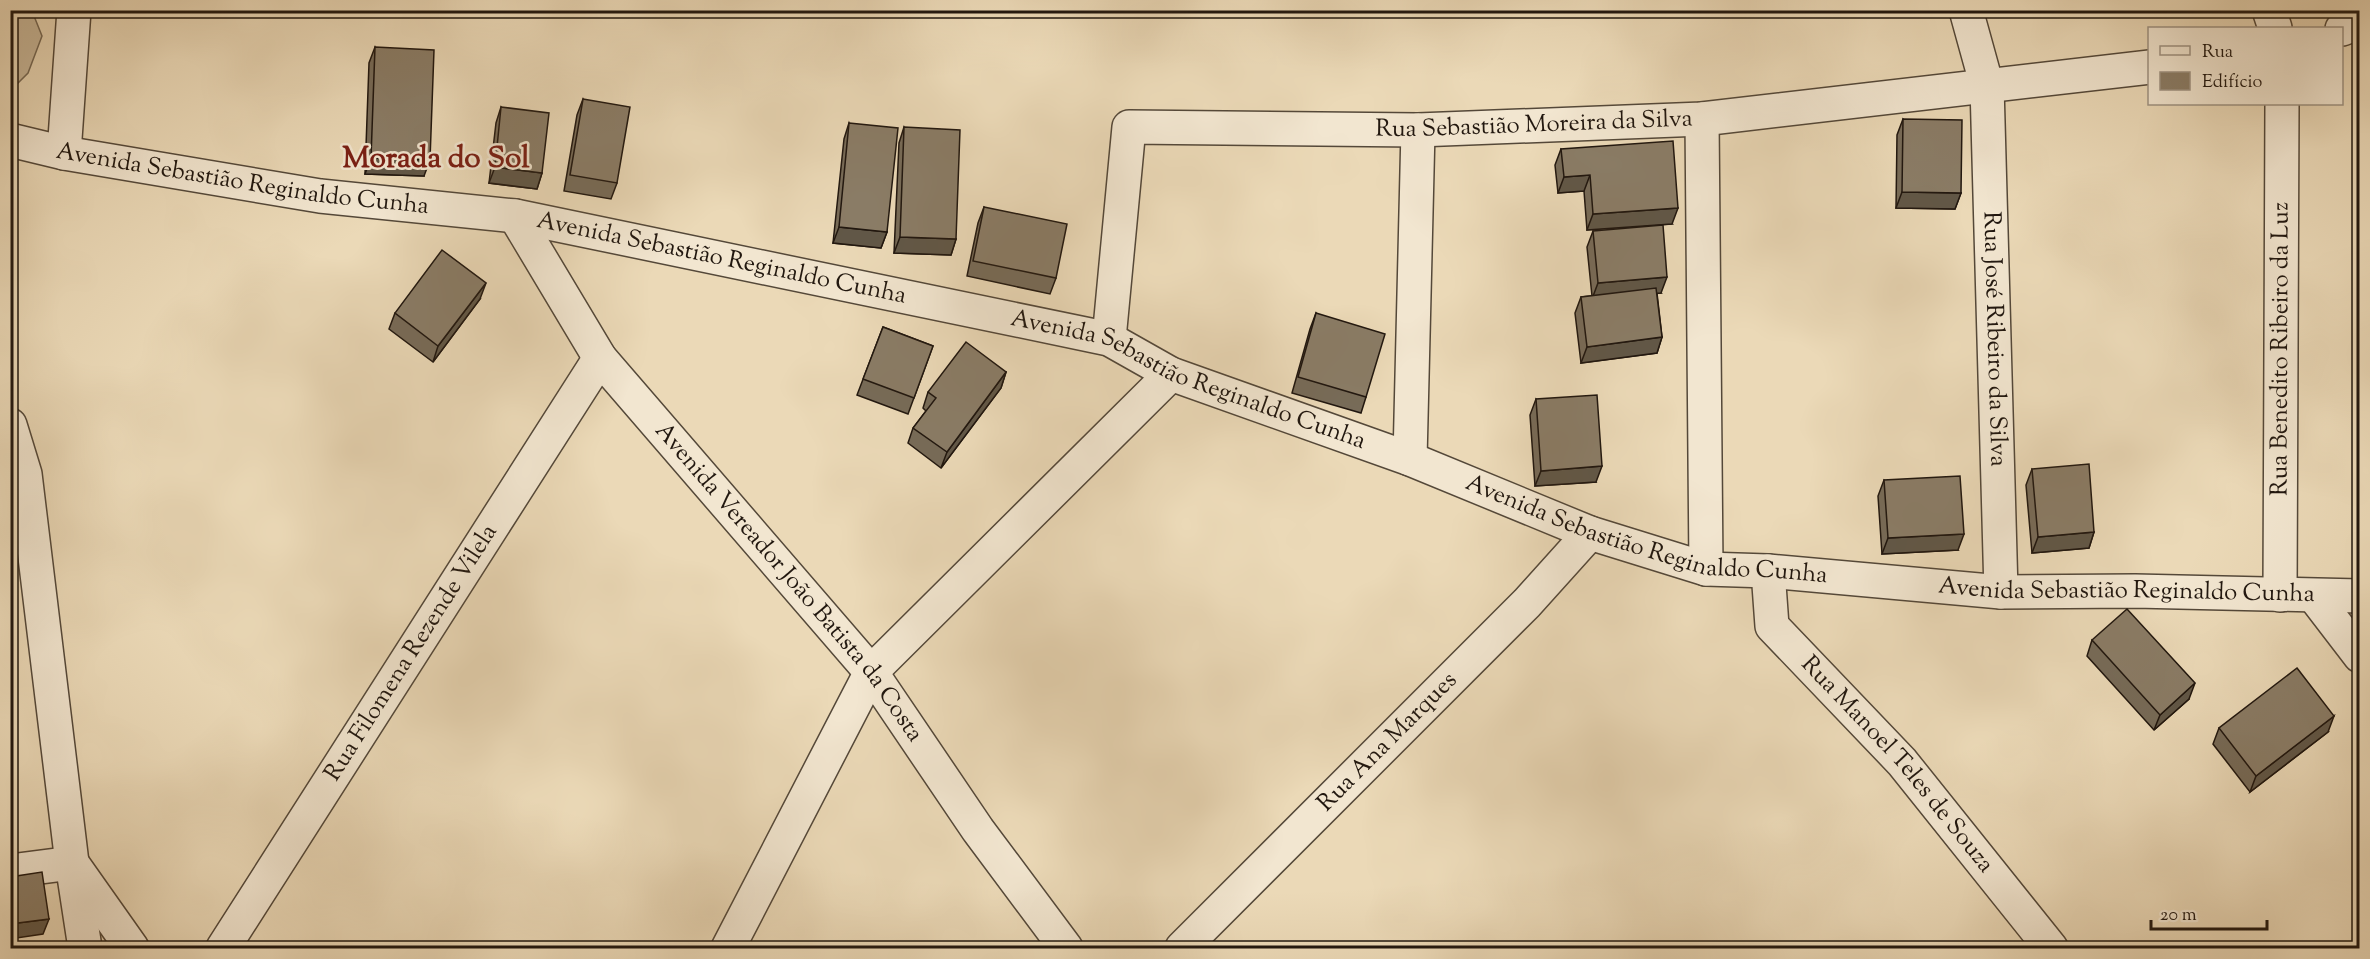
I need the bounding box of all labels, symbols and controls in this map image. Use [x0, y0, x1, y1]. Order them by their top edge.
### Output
legend [2148, 27, 2343, 105]
text: Rua [2202, 40, 2233, 66]
text: Edifício [2202, 70, 2263, 96]
street label: Rua Sebastião Moreira da Silva [1375, 102, 1693, 147]
street label: Avenida Sebastião Reginaldo Cunha [53, 135, 430, 224]
district label: Morada do Sol [342, 138, 530, 181]
street label: Rua Benedito Ribeiro da Luz [2263, 202, 2299, 496]
street label: Avenida Sebastião Reginaldo Cunha [534, 204, 909, 314]
street label: Rua José Ribeiro da Silva [1973, 211, 2015, 467]
street label: Avenida Sebastião Reginaldo Cunha [1008, 302, 1370, 459]
street label: Avenida Vereador João Batista da Costa [646, 415, 931, 749]
street label: Avenida Sebastião Reginaldo Cunha [1460, 466, 1829, 593]
street label: Rua Filomena Rezende Vilela [317, 518, 506, 788]
street label: Avenida Sebastião Reginaldo Cunha [1937, 569, 2315, 612]
street label: Rua Manoel Teles de Souza [1792, 649, 2002, 880]
street label: Rua Ana Marques [1310, 664, 1466, 820]
scale bar [2151, 893, 2266, 931]
text: 20 m [2160, 903, 2197, 929]

